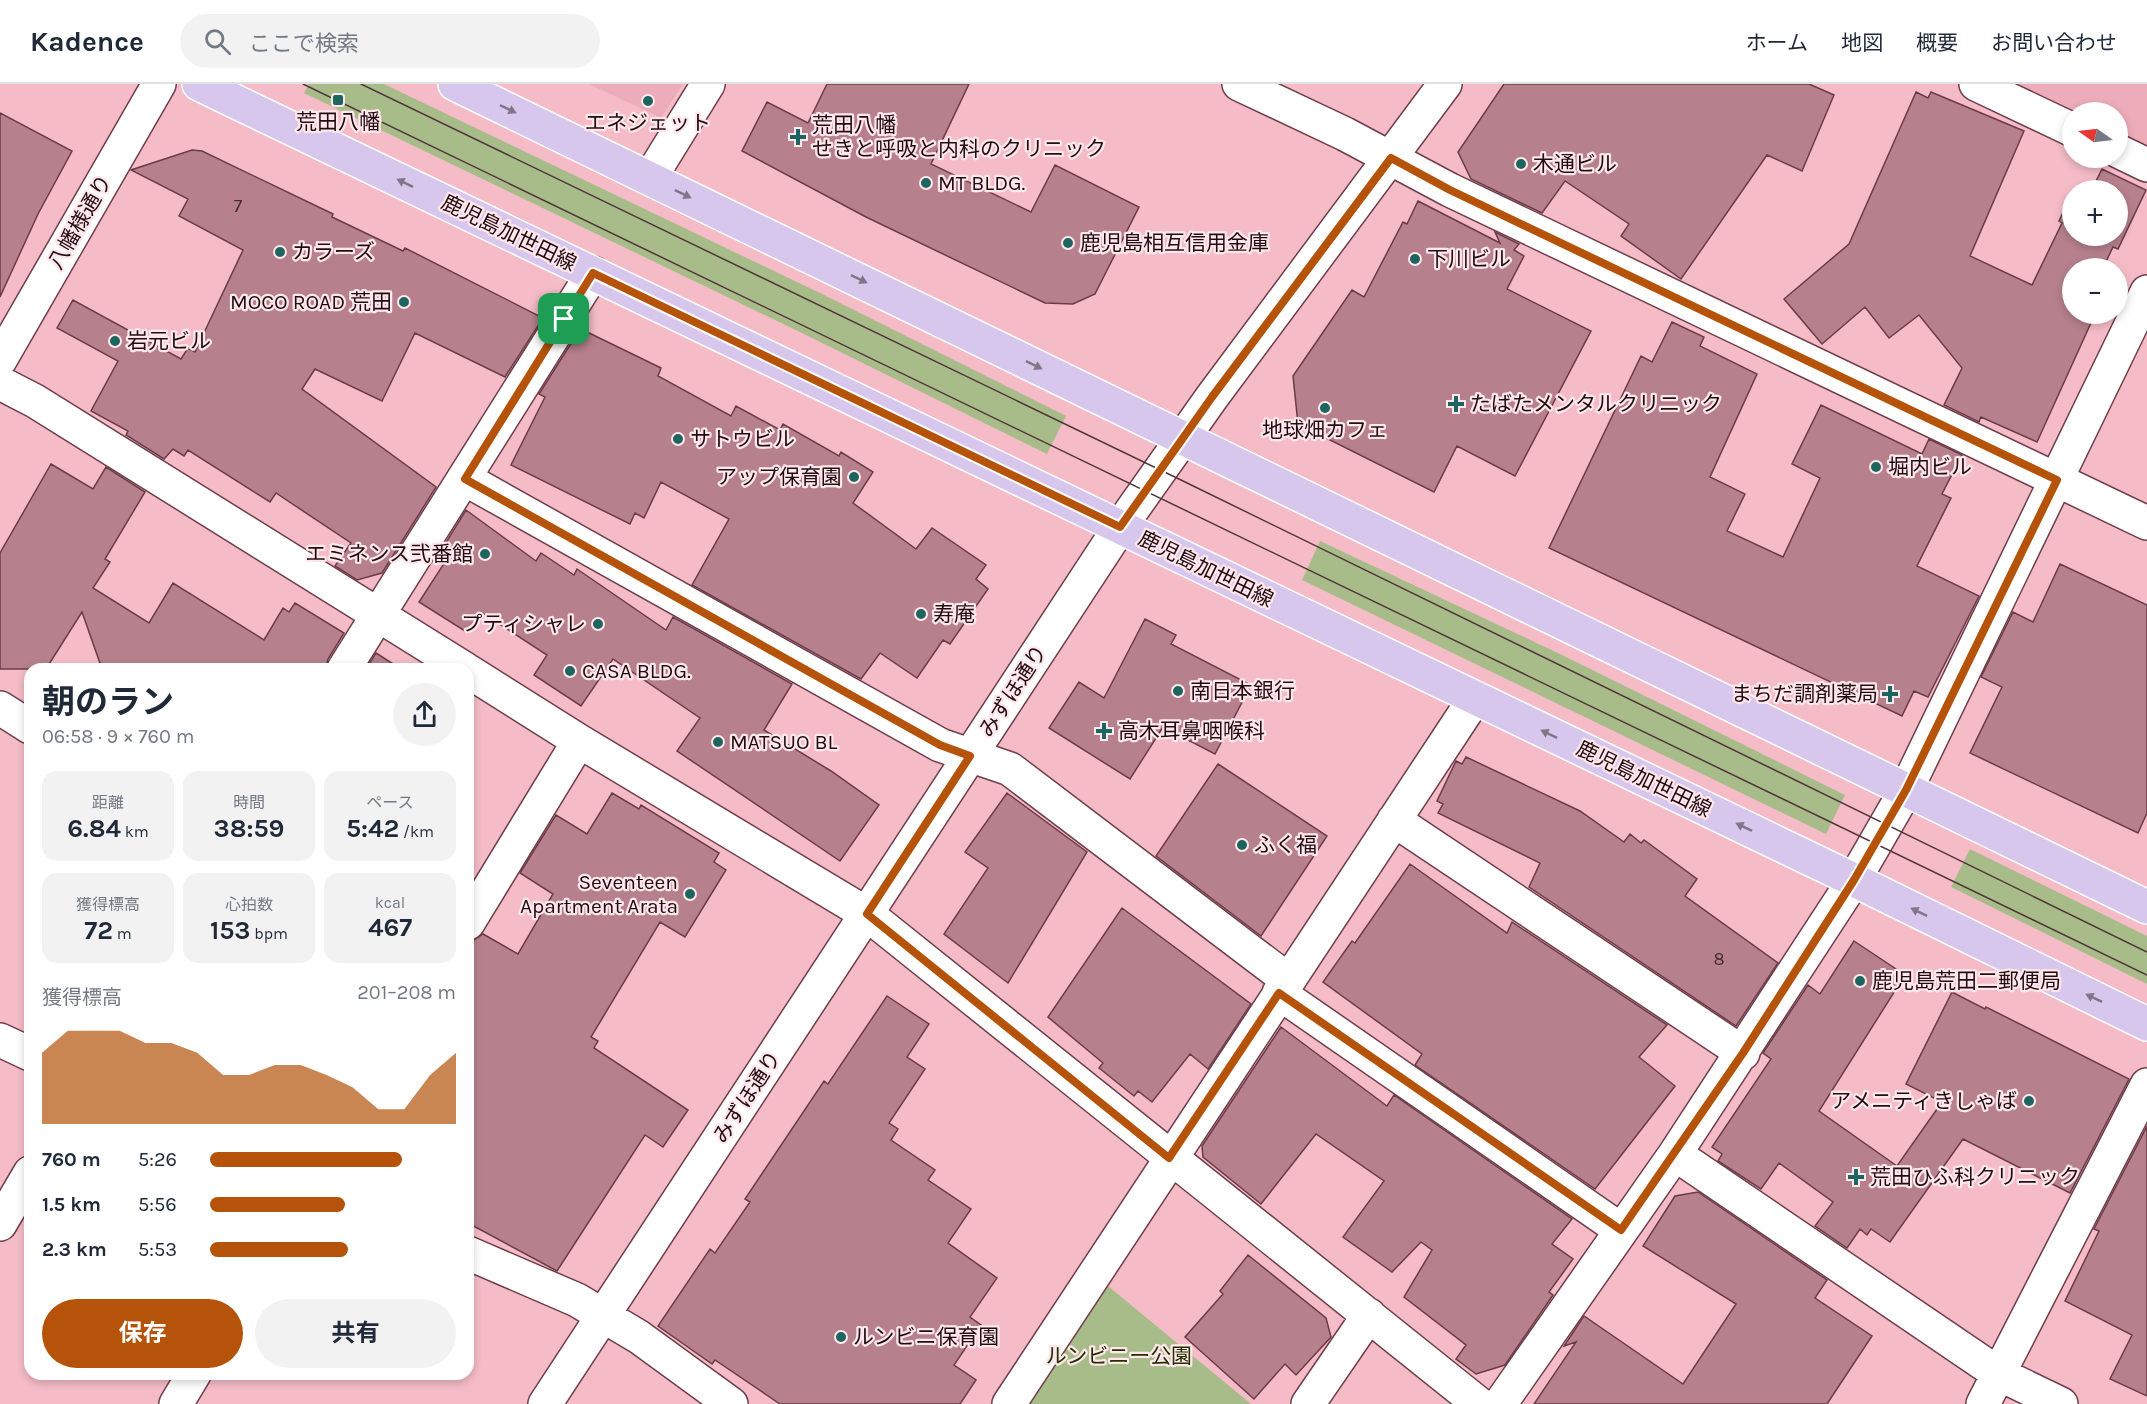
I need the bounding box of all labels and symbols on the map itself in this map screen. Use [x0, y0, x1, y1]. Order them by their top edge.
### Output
marker: 荒田八幡 [331, 93, 345, 107]
marker: エネジェット [641, 94, 655, 108]
north arrow [2062, 102, 2128, 168]
one-way arrow [499, 105, 516, 114]
place label: 荒田八幡 [296, 110, 380, 134]
place label: エネジェット [585, 111, 711, 135]
place label: 荒田八幡 せきと呼吸と内科のクリニック [812, 113, 1106, 161]
marker: 荒田八幡 せきと呼吸と内科のクリニック [789, 128, 807, 146]
place label: 木通ビル [1533, 152, 1617, 176]
marker: 木通ビル [1514, 157, 1528, 171]
street label: 八幡様通り [43, 171, 117, 273]
place label: MT BLDG. [938, 171, 1026, 195]
marker: MT BLDG. [919, 176, 933, 190]
one-way arrow [396, 178, 413, 187]
one-way arrow [675, 189, 692, 198]
street label: 鹿児島加世田線 [438, 190, 580, 276]
house number: 7 [234, 195, 243, 217]
place label: 鹿児島相互信用金庫 [1080, 231, 1269, 255]
marker: 鹿児島相互信用金庫 [1061, 236, 1075, 250]
place label: カラーズ [292, 240, 375, 264]
marker: カラーズ [273, 245, 287, 259]
place label: 下川ビル [1427, 247, 1511, 271]
marker: 下川ビル [1408, 252, 1422, 266]
one-way arrow [850, 275, 867, 284]
place label: MOCO ROAD 荒田 [230, 290, 392, 314]
pin [538, 293, 589, 344]
marker: MOCO ROAD 荒田 [397, 295, 411, 309]
place label: 岩元ビル [127, 329, 211, 353]
marker: 岩元ビル [108, 334, 122, 348]
one-way arrow [1025, 359, 1043, 369]
place label: たばたメンタルクリニック [1470, 392, 1722, 416]
marker: たばたメンタルクリニック [1447, 395, 1465, 413]
marker: 地球畑カフェ [1318, 401, 1332, 415]
place label: 地球畑カフェ [1262, 418, 1388, 442]
place label: サトウビル [690, 427, 795, 451]
marker: サトウビル [671, 432, 685, 446]
place label: 堀内ビル [1888, 455, 1972, 479]
marker: 堀内ビル [1869, 460, 1883, 474]
place label: アップ保育園 [716, 465, 842, 489]
marker: アップ保育園 [847, 470, 861, 484]
street label: 鹿児島加世田線 [1135, 526, 1277, 612]
place label: エミネンス弐番館 [305, 542, 473, 566]
marker: エミネンス弐番館 [478, 547, 492, 561]
place label: 寿庵 [933, 602, 975, 626]
marker: 寿庵 [914, 607, 928, 621]
place label: プティシャレ [461, 612, 586, 636]
marker: プティシャレ [591, 617, 605, 631]
street label: みずほ通り [974, 640, 1052, 742]
place label: CASA BLDG. [582, 659, 691, 683]
marker: CASA BLDG. [563, 664, 577, 678]
place label: 南日本銀行 [1190, 679, 1295, 703]
place label: まちだ調剤薬局 [1731, 682, 1878, 706]
marker: 南日本銀行 [1171, 684, 1185, 698]
marker: まちだ調剤薬局 [1883, 687, 1897, 701]
place label: 高木耳鼻咽喉科 [1118, 719, 1265, 743]
marker: 高木耳鼻咽喉科 [1095, 722, 1113, 740]
one-way arrow [1541, 729, 1558, 738]
place label: MATSUO BL [730, 730, 838, 754]
marker: MATSUO BL [711, 735, 725, 749]
street label: 鹿児島加世田線 [1573, 736, 1715, 822]
one-way arrow [1735, 823, 1753, 833]
place label: ふく福 [1254, 833, 1317, 857]
marker: ふく福 [1235, 838, 1249, 852]
place label: Seventeen Apartment Arata [520, 870, 678, 918]
marker: Seventeen Apartment Arata [683, 887, 697, 901]
one-way arrow [1911, 908, 1928, 917]
house number: 8 [1713, 948, 1725, 970]
place label: 鹿児島荒田二郵便局 [1872, 969, 2061, 993]
marker: 鹿児島荒田二郵便局 [1853, 974, 1867, 988]
one-way arrow [2086, 994, 2103, 1003]
street label: みずほ通り [708, 1046, 786, 1148]
place label: アメニティきしゃば [1830, 1089, 2017, 1113]
marker: アメニティきしゃば [2022, 1094, 2036, 1108]
place label: 荒田ひふ科クリニック [1870, 1165, 2080, 1189]
marker: 荒田ひふ科クリニック [1847, 1168, 1865, 1186]
place label: ルンビニ保育園 [853, 1325, 1000, 1349]
marker: ルンビニ保育園 [834, 1330, 848, 1344]
park label: ルンビニー公園 [1046, 1344, 1192, 1368]

